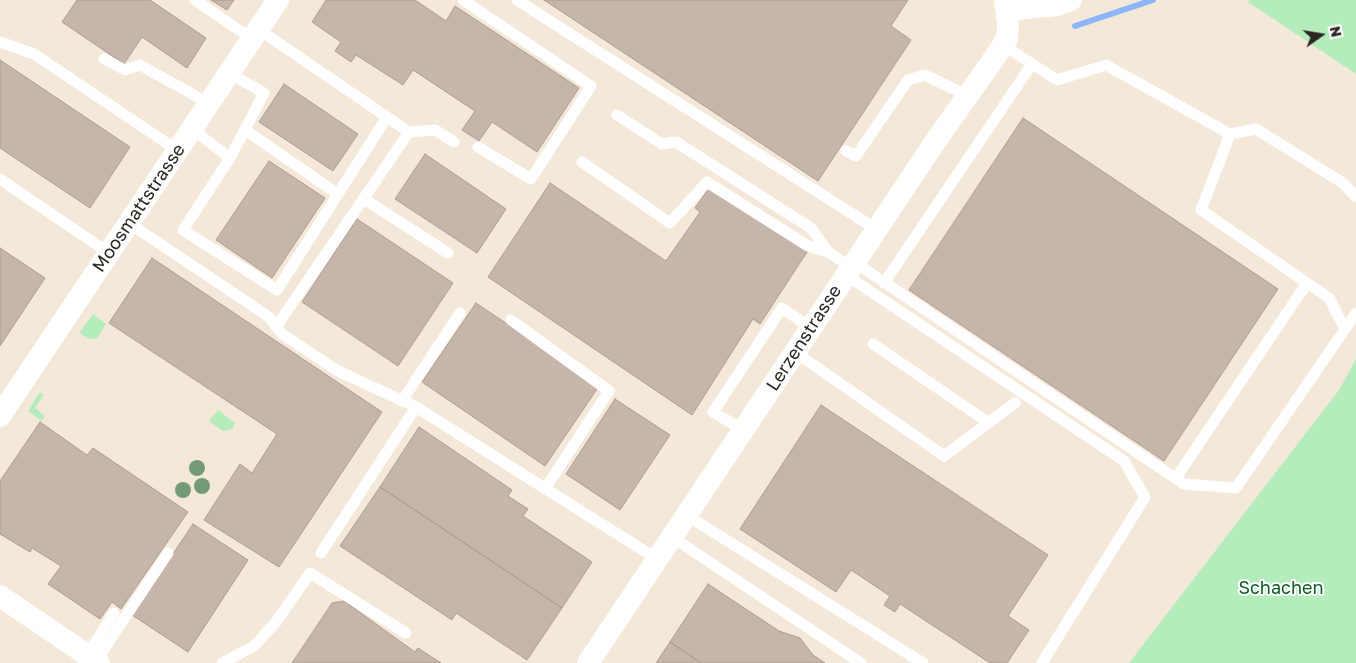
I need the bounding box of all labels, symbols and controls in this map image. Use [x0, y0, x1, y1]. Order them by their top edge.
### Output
north arrow [1296, 10, 1346, 60]
text: N [1327, 24, 1346, 39]
street label: Moosmattstrasse [88, 140, 190, 276]
street label: Lerzenstrasse [762, 281, 846, 395]
park label: Schachen [1239, 577, 1323, 599]

